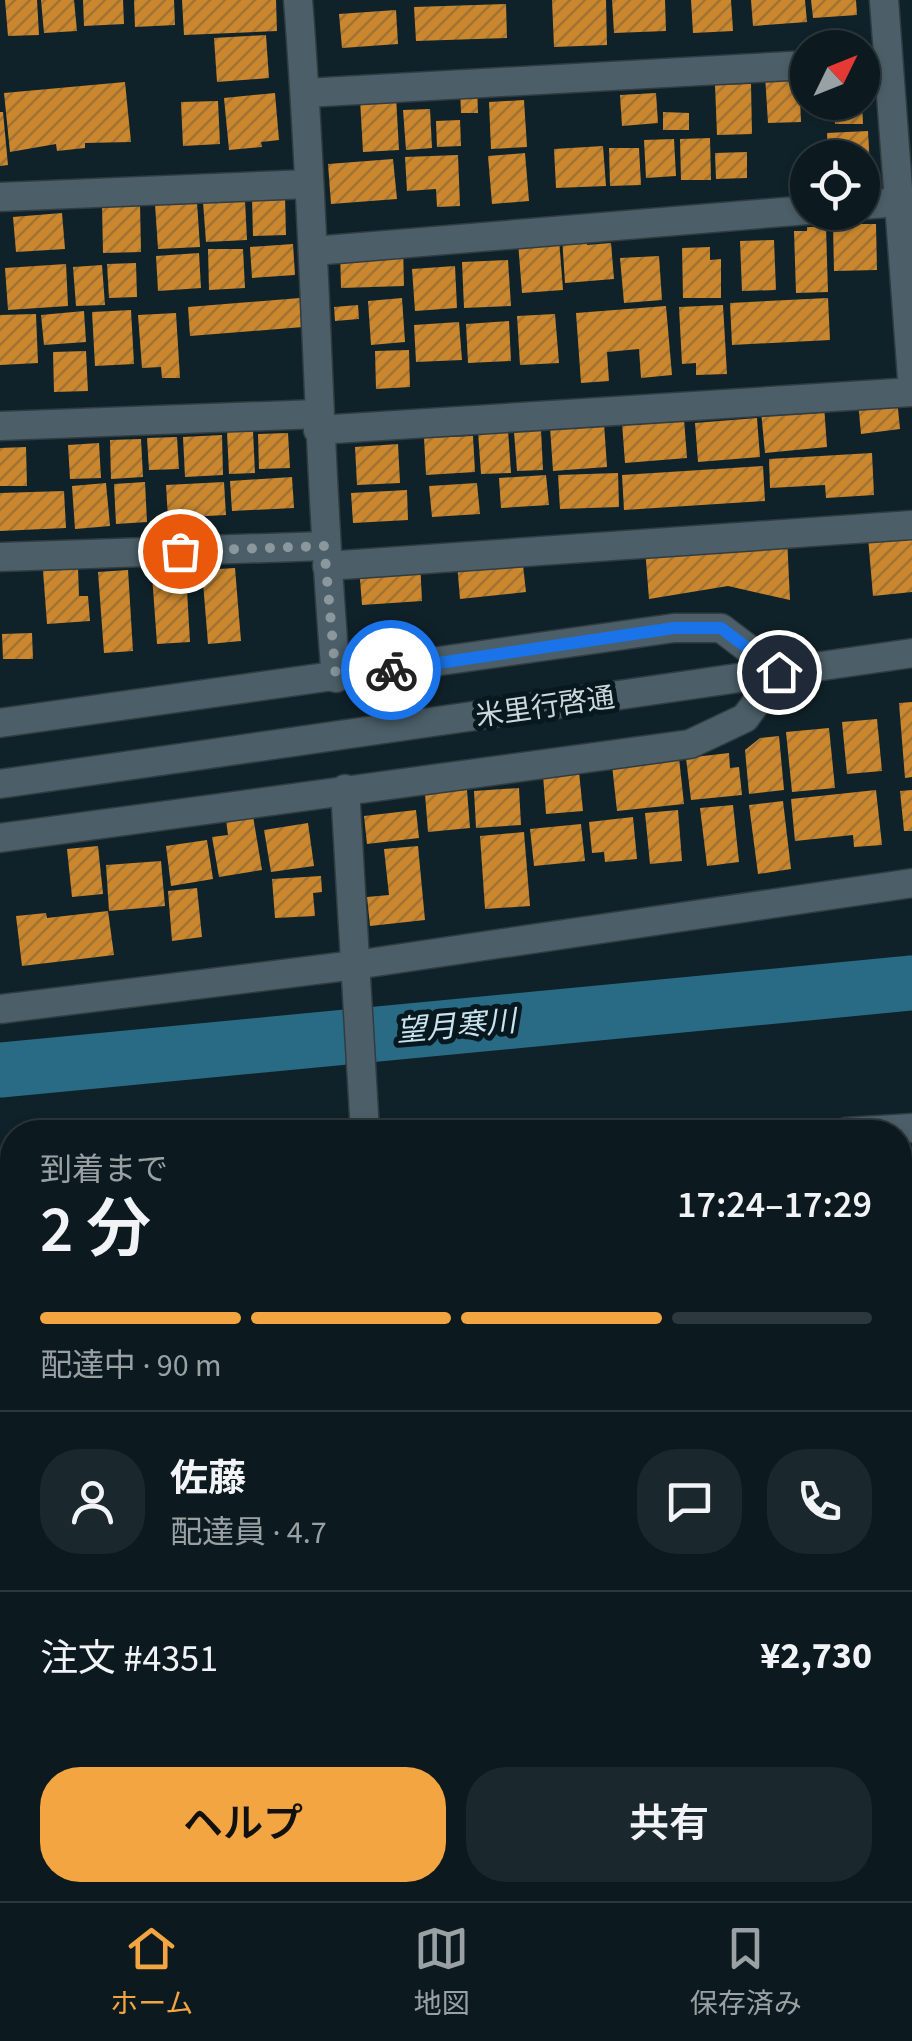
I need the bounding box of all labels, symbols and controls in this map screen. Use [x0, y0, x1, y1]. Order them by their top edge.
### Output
north arrow [790, 30, 880, 120]
map controls [790, 30, 880, 230]
button: locate [790, 140, 880, 230]
pin [138, 509, 223, 594]
icon: bag [153, 524, 208, 579]
courier [341, 620, 441, 720]
pin [737, 630, 822, 715]
icon: bike [364, 643, 419, 698]
icon: home [752, 645, 807, 700]
street label: 米里行啓通 [473, 677, 617, 737]
water label: 望月寒川 [394, 1000, 521, 1053]
text: 到着まで [40, 1147, 168, 1193]
text: 17:24–17:29 [677, 1178, 872, 1232]
text: 2 分 [40, 1184, 151, 1277]
text: 配達中 · 90 m [40, 1343, 222, 1389]
button: person [40, 1449, 145, 1554]
button: chat [637, 1449, 742, 1554]
button: phone [767, 1449, 872, 1554]
text: 佐藤 [170, 1452, 246, 1506]
text: 配達員 · 4.7 [170, 1510, 327, 1556]
text: ¥2,730 [760, 1629, 872, 1683]
text: 注文 #4351 [40, 1632, 218, 1686]
button: ヘルプ [40, 1767, 446, 1882]
button: 共有 [466, 1767, 872, 1882]
tab: ホーム [110, 1921, 193, 2024]
tab: 地図 [414, 1921, 470, 2024]
tab: 保存済み [690, 1921, 802, 2024]

